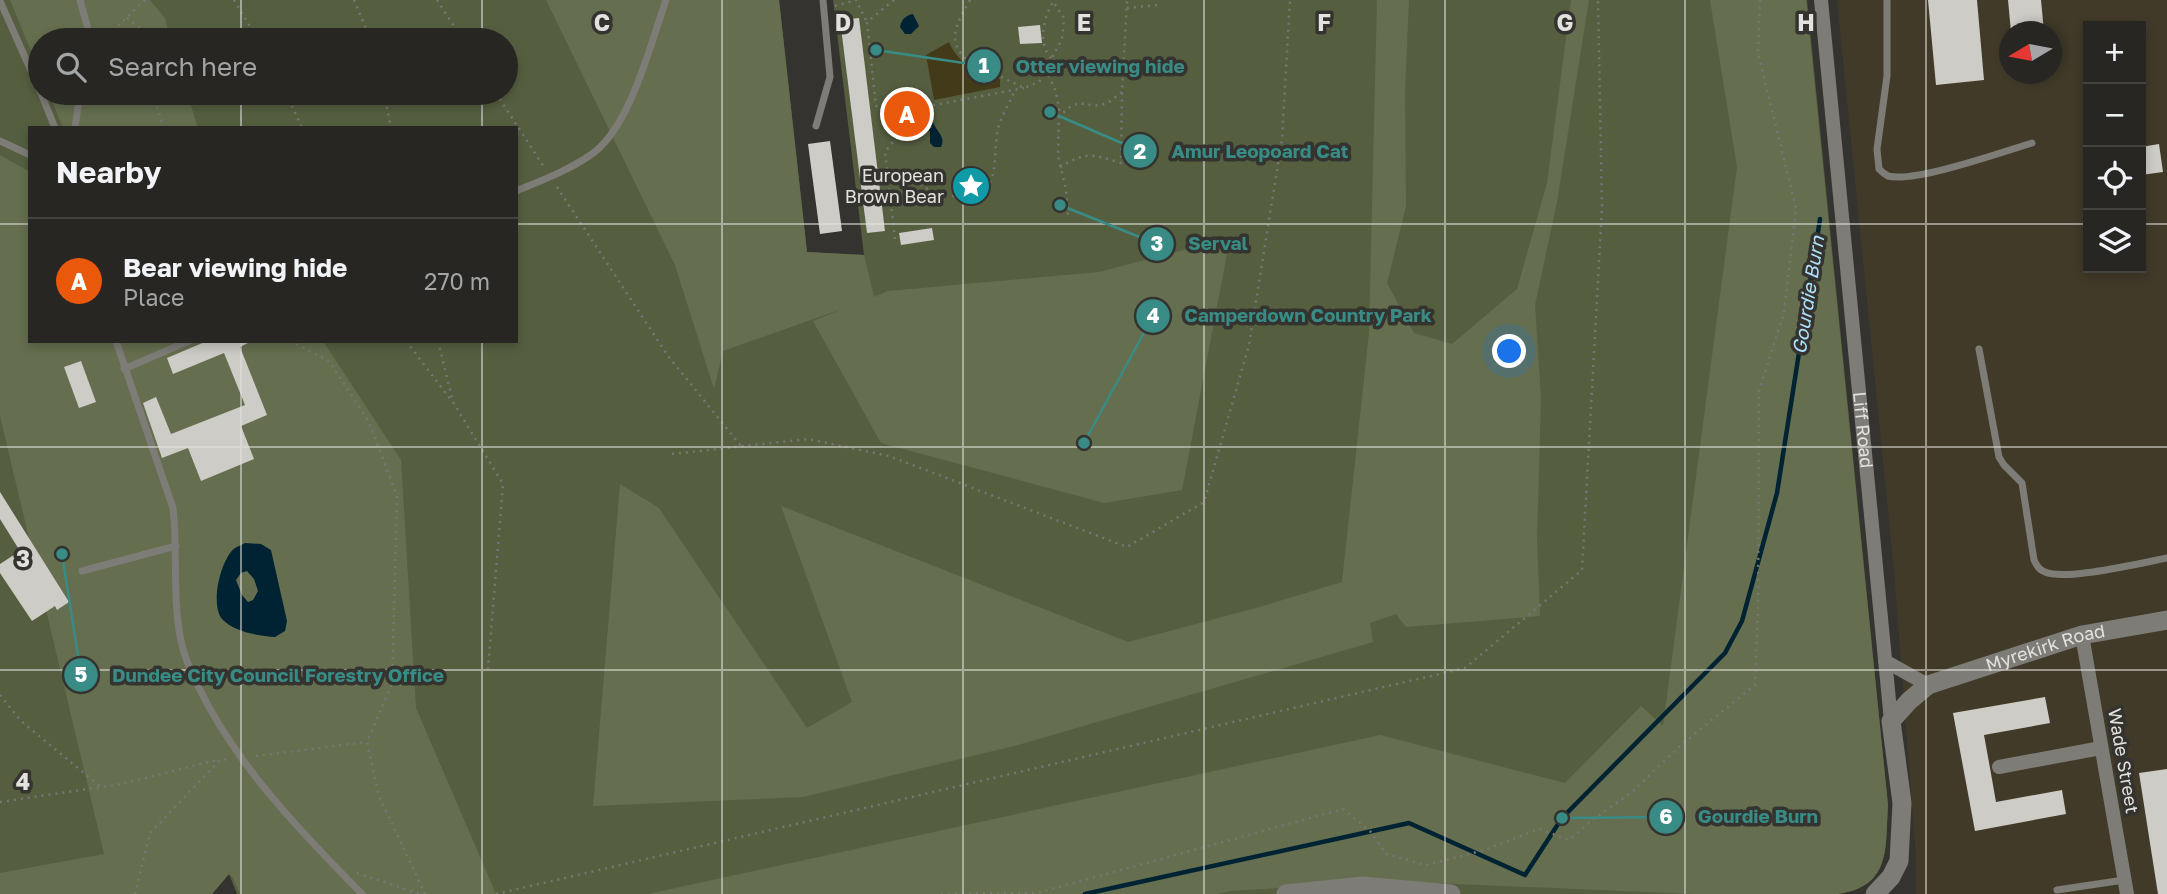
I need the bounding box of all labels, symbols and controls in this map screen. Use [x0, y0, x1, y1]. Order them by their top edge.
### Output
text: C [594, 8, 610, 36]
text: D [835, 8, 851, 36]
text: E [1077, 8, 1091, 36]
text: F [1317, 8, 1331, 36]
text: G [1557, 8, 1573, 36]
text: H [1797, 8, 1815, 36]
north arrow [1999, 21, 2062, 84]
map controls [2083, 21, 2146, 273]
button: + [2083, 21, 2146, 84]
search box [28, 28, 518, 105]
callout: Otter viewing hide [966, 46, 1199, 86]
icon: search [52, 48, 90, 86]
text: Search here [108, 51, 257, 82]
text: 1 [979, 52, 990, 78]
text: Otter viewing hide [1015, 54, 1185, 77]
button: − [2083, 84, 2146, 147]
pin: A [884, 88, 930, 140]
callout: Amur Leopoard Cat [1122, 131, 1362, 171]
text: 2 [1134, 138, 1147, 164]
text: Amur Leopoard Cat [1172, 139, 1349, 162]
button: locate [2083, 147, 2146, 210]
text: Nearby [56, 154, 161, 190]
place label: European Brown Bear [845, 164, 944, 207]
place icon: European Brown Bear [950, 165, 992, 207]
button: layers [2083, 210, 2146, 273]
callout: Serval [1139, 224, 1262, 264]
text: 3 [1151, 230, 1163, 256]
text: Serval [1188, 231, 1248, 254]
water label: Gourdie Burn [1787, 233, 1828, 356]
text: Bear viewing hide [123, 252, 347, 283]
text: A [71, 267, 87, 295]
text: 270 m [424, 267, 490, 295]
text: Place [123, 283, 184, 311]
callout: Camperdown Country Park [1135, 296, 1446, 336]
text: 4 [1146, 302, 1160, 328]
text: Camperdown Country Park [1184, 303, 1432, 326]
your location [1492, 334, 1526, 368]
street label: Liff Road [1849, 390, 1878, 469]
text: 3 [16, 544, 30, 572]
street label: Myrekirk Road [1983, 619, 2107, 676]
callout: Dundee City Council Forestry Office [63, 655, 458, 695]
text: 5 [75, 661, 88, 687]
text: Dundee City Council Forestry Office [112, 663, 444, 686]
street label: Wade Street [2104, 707, 2144, 815]
text: 4 [16, 767, 30, 795]
callout: Gourdie Burn [1649, 797, 1832, 837]
text: 6 [1659, 803, 1673, 829]
text: Gourdie Burn [1698, 804, 1818, 827]

